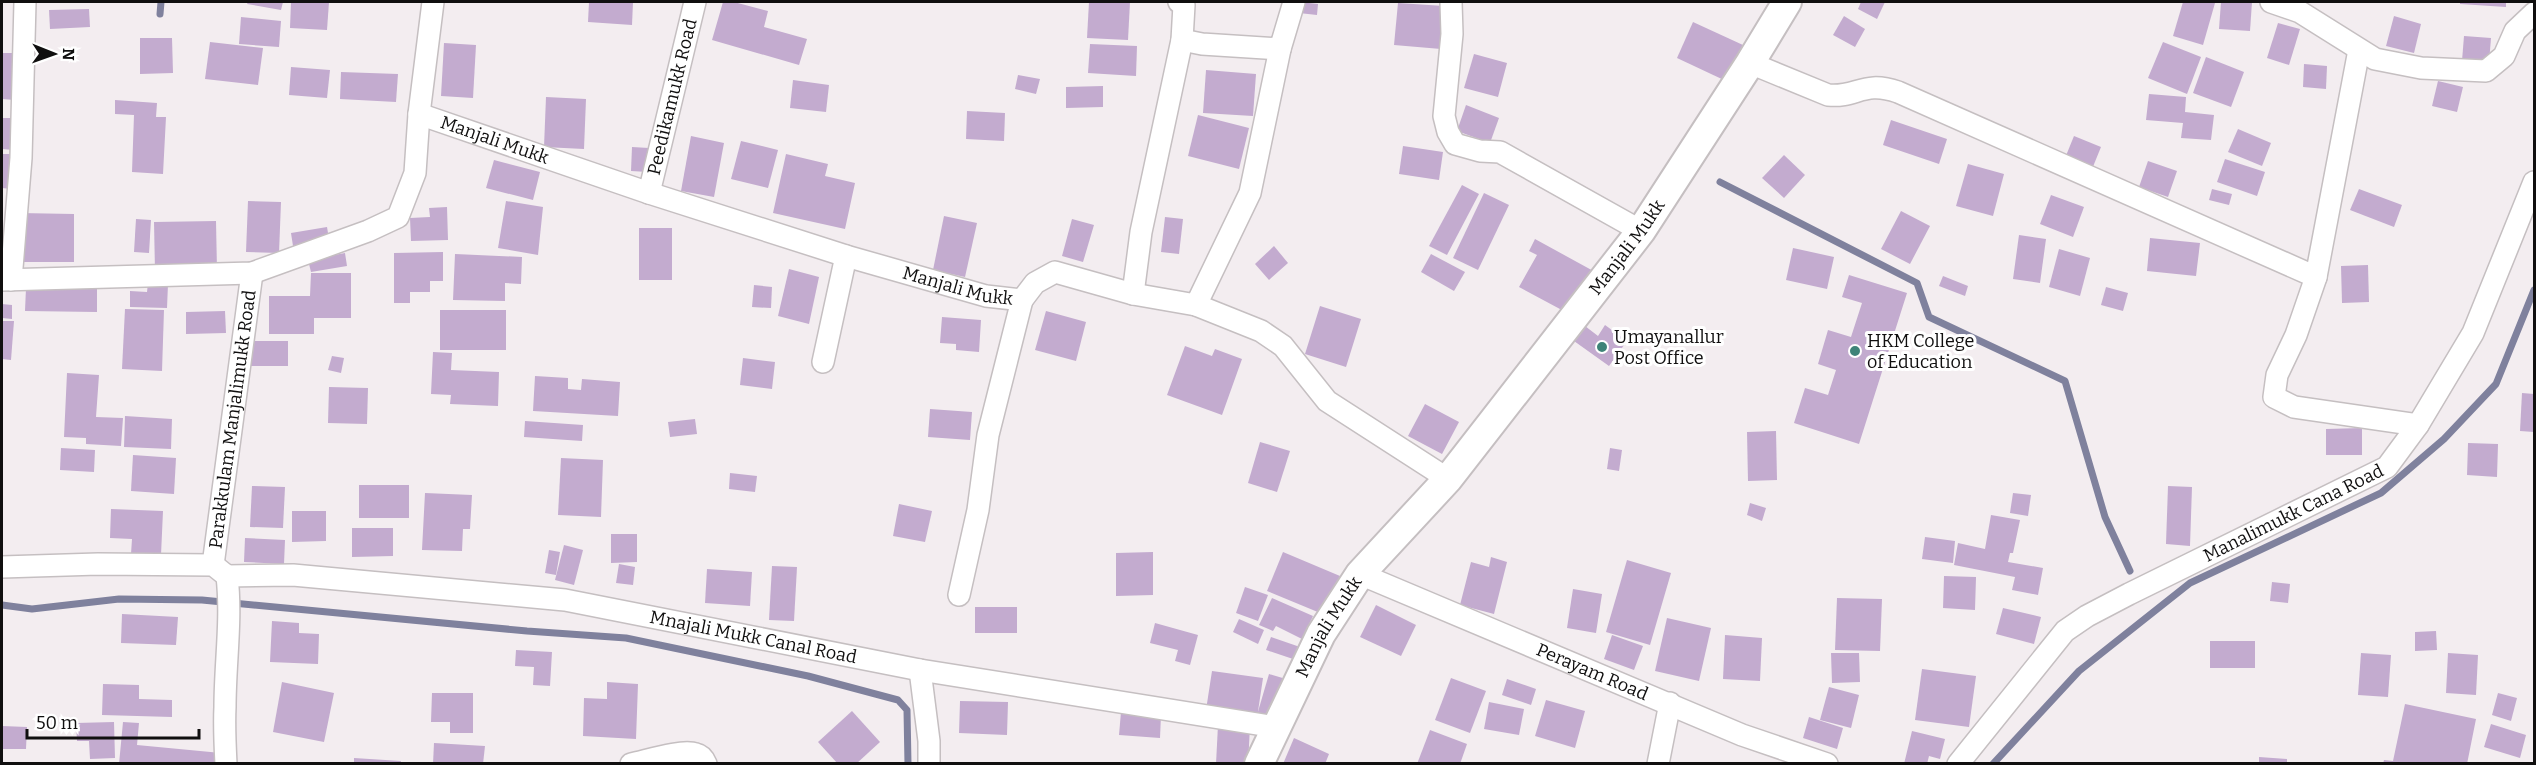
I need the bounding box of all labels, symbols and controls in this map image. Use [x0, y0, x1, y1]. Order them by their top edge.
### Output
street label: Peedikamukk Road [643, 16, 702, 177]
north arrow [24, 24, 84, 84]
text: N [59, 48, 78, 61]
street label: Manjali Mukk [438, 111, 553, 169]
street label: Manjali Mukk [1584, 195, 1670, 299]
street label: Manjali Mukk [900, 262, 1015, 310]
street label: Parakkulam Manjalimukk Road [204, 288, 261, 550]
place label: Umayanallur Post Office [1614, 326, 1724, 369]
place label: HKM College of Education [1867, 330, 1974, 373]
marker: Umayanallur Post Office [1595, 340, 1609, 354]
marker: HKM College of Education [1848, 344, 1862, 358]
street label: Manalimukk Cana Road [2200, 459, 2387, 567]
street label: Manjali Mukk [1291, 571, 1367, 681]
street label: Mnajali Mukk Canal Road [648, 606, 859, 668]
street label: Perayam Road [1533, 639, 1652, 705]
scale bar [27, 702, 200, 740]
text: 50 m [36, 712, 78, 734]

